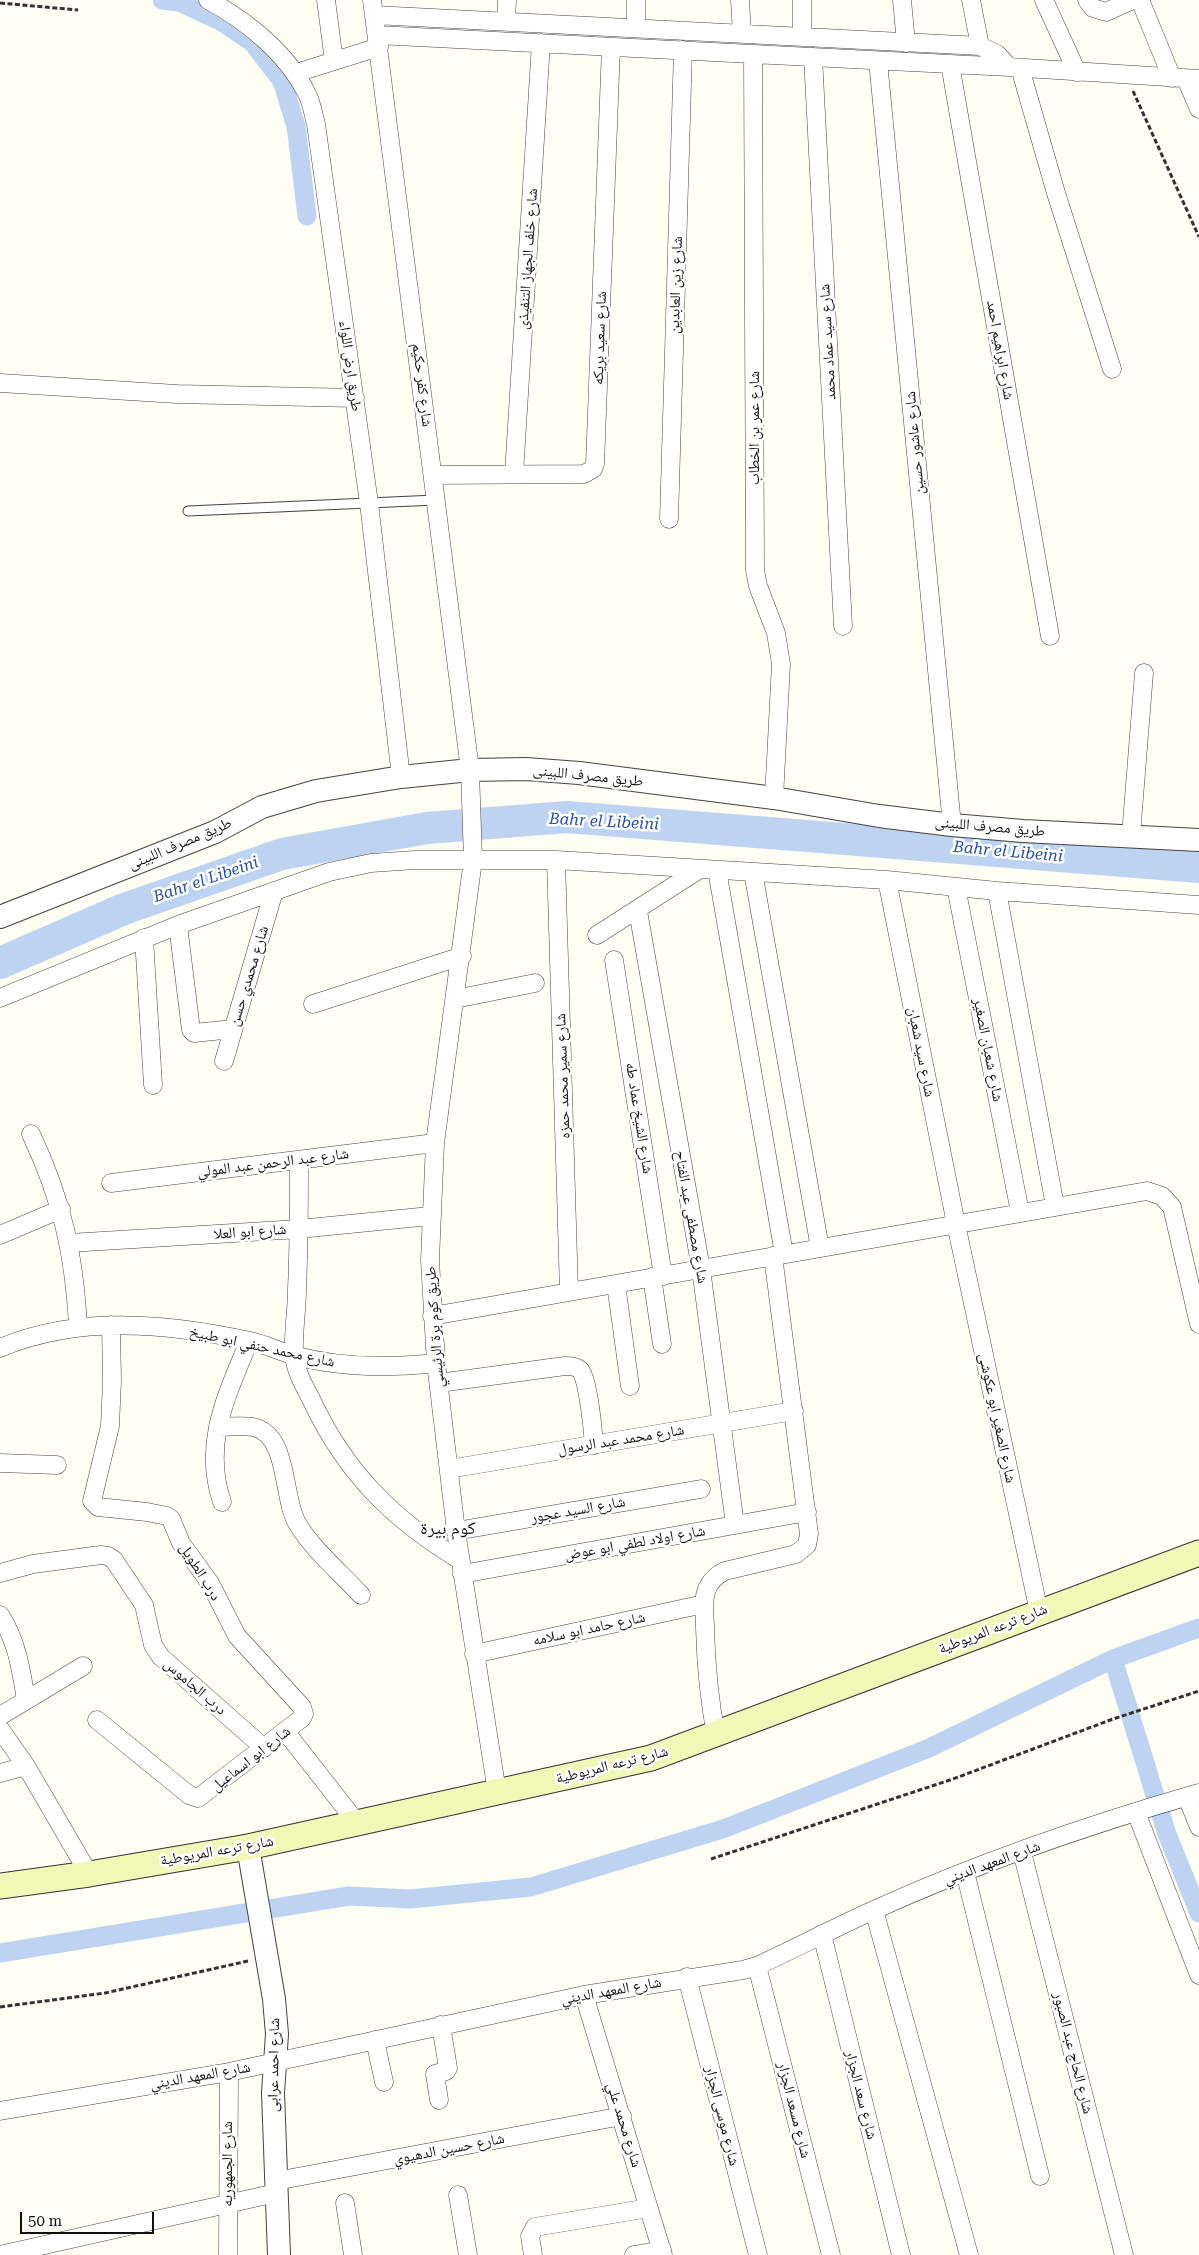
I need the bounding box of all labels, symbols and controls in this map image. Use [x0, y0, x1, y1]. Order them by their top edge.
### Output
street label: شارع خلف الجهاز التنفيذى [514, 188, 542, 330]
street label: شارع زين العابدين [665, 236, 687, 334]
street label: شارع سيد عماد محمد [816, 284, 840, 400]
street label: شارع سعيد بريكه [589, 291, 611, 385]
street label: شارع ابراهيم احمد [982, 299, 1018, 401]
street label: طريق ارض اللواء [335, 319, 365, 413]
street label: شارع كفر حكيم [408, 342, 436, 428]
street label: شارع عمر بن الخطاب [746, 371, 764, 485]
street label: شارع عاشور حسين [902, 391, 928, 495]
street label: طريق مصرف اللبينى [532, 761, 644, 791]
water label: Bahr el Libeini [548, 810, 660, 834]
street label: طريق مصرف اللبينى [934, 813, 1046, 841]
street label: طريق مصرف اللبينى [126, 814, 234, 874]
water label: Bahr el Libeini [952, 838, 1064, 866]
water label: Bahr el Libeini [151, 853, 261, 907]
street label: شارع محمدي حسن [225, 924, 273, 1028]
street label: شارع شعبان الصغير [969, 997, 1007, 1103]
street label: شارع سيد شعبان [903, 1005, 939, 1099]
street label: شارع سمير محمد حمزه [552, 1013, 574, 1139]
street label: شارع الشيخ عماد طه [621, 1061, 657, 1175]
street label: شارع عبد الرحمن عبد المولي [196, 1145, 350, 1181]
street label: شارع مصطفى عبد الفتاح [670, 1149, 712, 1285]
street label: شارع ابو العلا [213, 1220, 287, 1244]
street label: طريق كوم برة الرئيسي [422, 1266, 448, 1388]
street label: شارع محمد حنفي ابو طبيخ [188, 1323, 336, 1371]
street label: شارع الصغير ابو عكوشى [974, 1351, 1020, 1485]
street label: شارع محمد عبد الرسول [557, 1421, 685, 1459]
street label: شارع السيد عجور [529, 1493, 627, 1527]
district label: كوم بيرة [420, 1518, 476, 1540]
street label: شارع اولاد لطفي ابو عوض [563, 1522, 707, 1564]
street label: درب الطويل [175, 1540, 225, 1604]
street label: شارع ترعه المريوطية [936, 1600, 1050, 1658]
street label: شارع حامد ابو سلامه [531, 1608, 647, 1650]
street label: درب الجاموس [160, 1655, 230, 1719]
street label: شارع ابو اسماعيل [208, 1722, 294, 1796]
street label: شارع ترعه المريوطية [554, 1742, 670, 1788]
street label: شارع ترعه المريوطية [159, 1832, 275, 1870]
street label: شارع المعهد الديني [941, 1837, 1043, 1889]
street label: شارع المعهد الديني [559, 1973, 663, 2009]
street label: شارع الحاج عبد الصبور [1049, 1990, 1097, 2116]
street label: شارع احمد عرابى [264, 2018, 284, 2112]
street label: شارع سعد الجزار [841, 2048, 881, 2142]
street label: شارع المعهد الديني [148, 2058, 252, 2094]
street label: شارع مسعد الجزار [773, 2060, 815, 2160]
street label: شارع موسى الجزار [701, 2064, 743, 2168]
street label: شارع محمد علي [603, 2080, 645, 2170]
street label: شارع الجمهوريه [219, 2121, 237, 2207]
street label: شارع حسين الدهيوي [392, 2129, 506, 2169]
scale bar [22, 2202, 156, 2234]
text: 50 m [28, 2212, 62, 2230]

